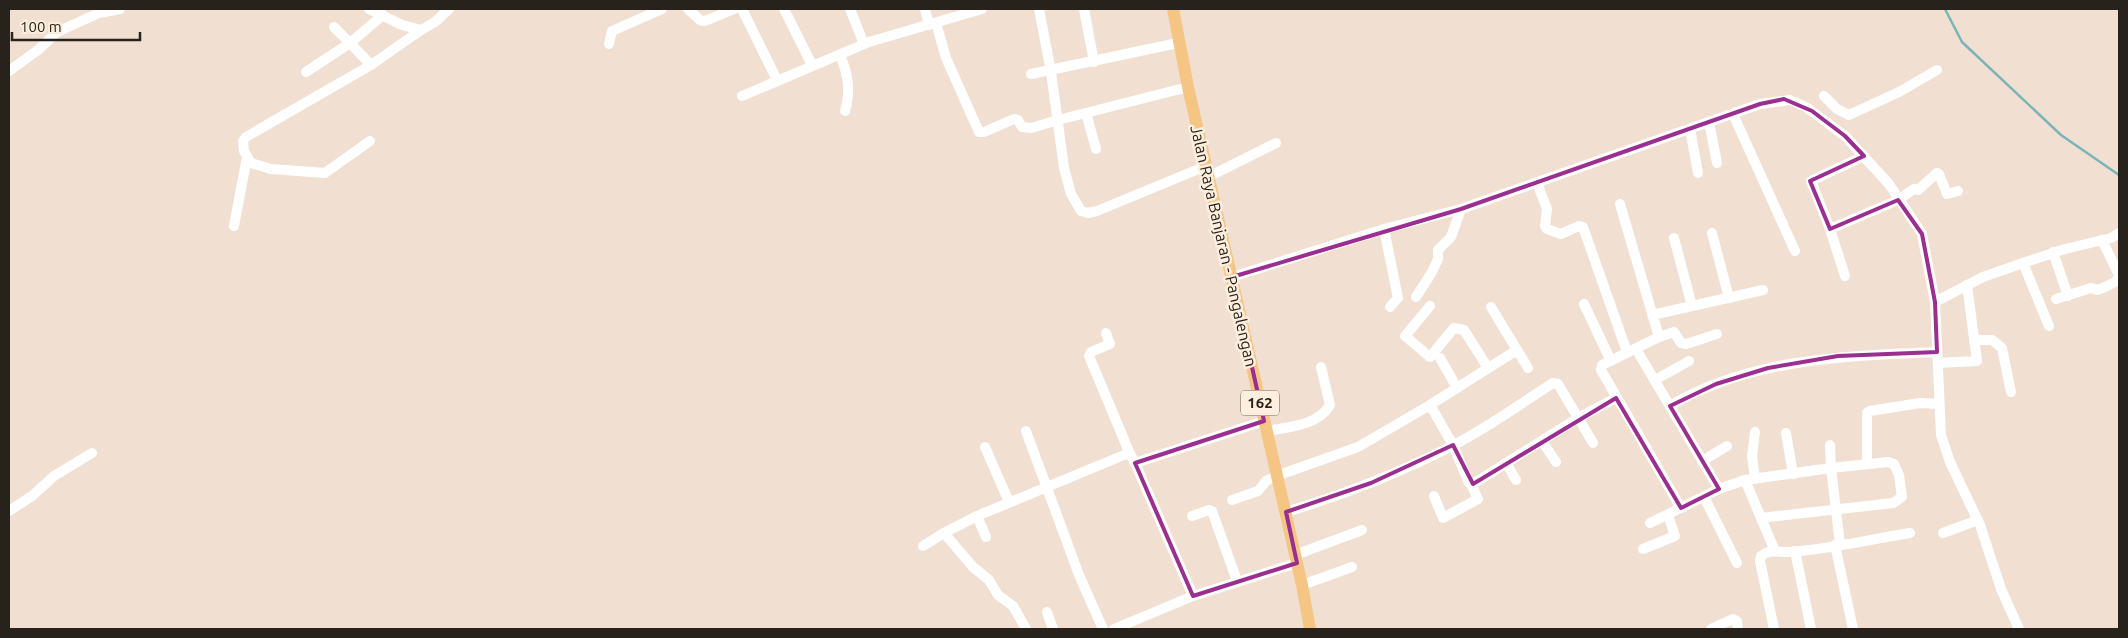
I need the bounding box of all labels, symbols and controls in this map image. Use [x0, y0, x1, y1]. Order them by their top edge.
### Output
scale bar [12, 10, 140, 42]
text: 100 m [20, 18, 62, 35]
street label: Jalan Raya Banjaran - Pangalengan [1187, 124, 1261, 368]
road number: 162 [1241, 390, 1279, 416]

